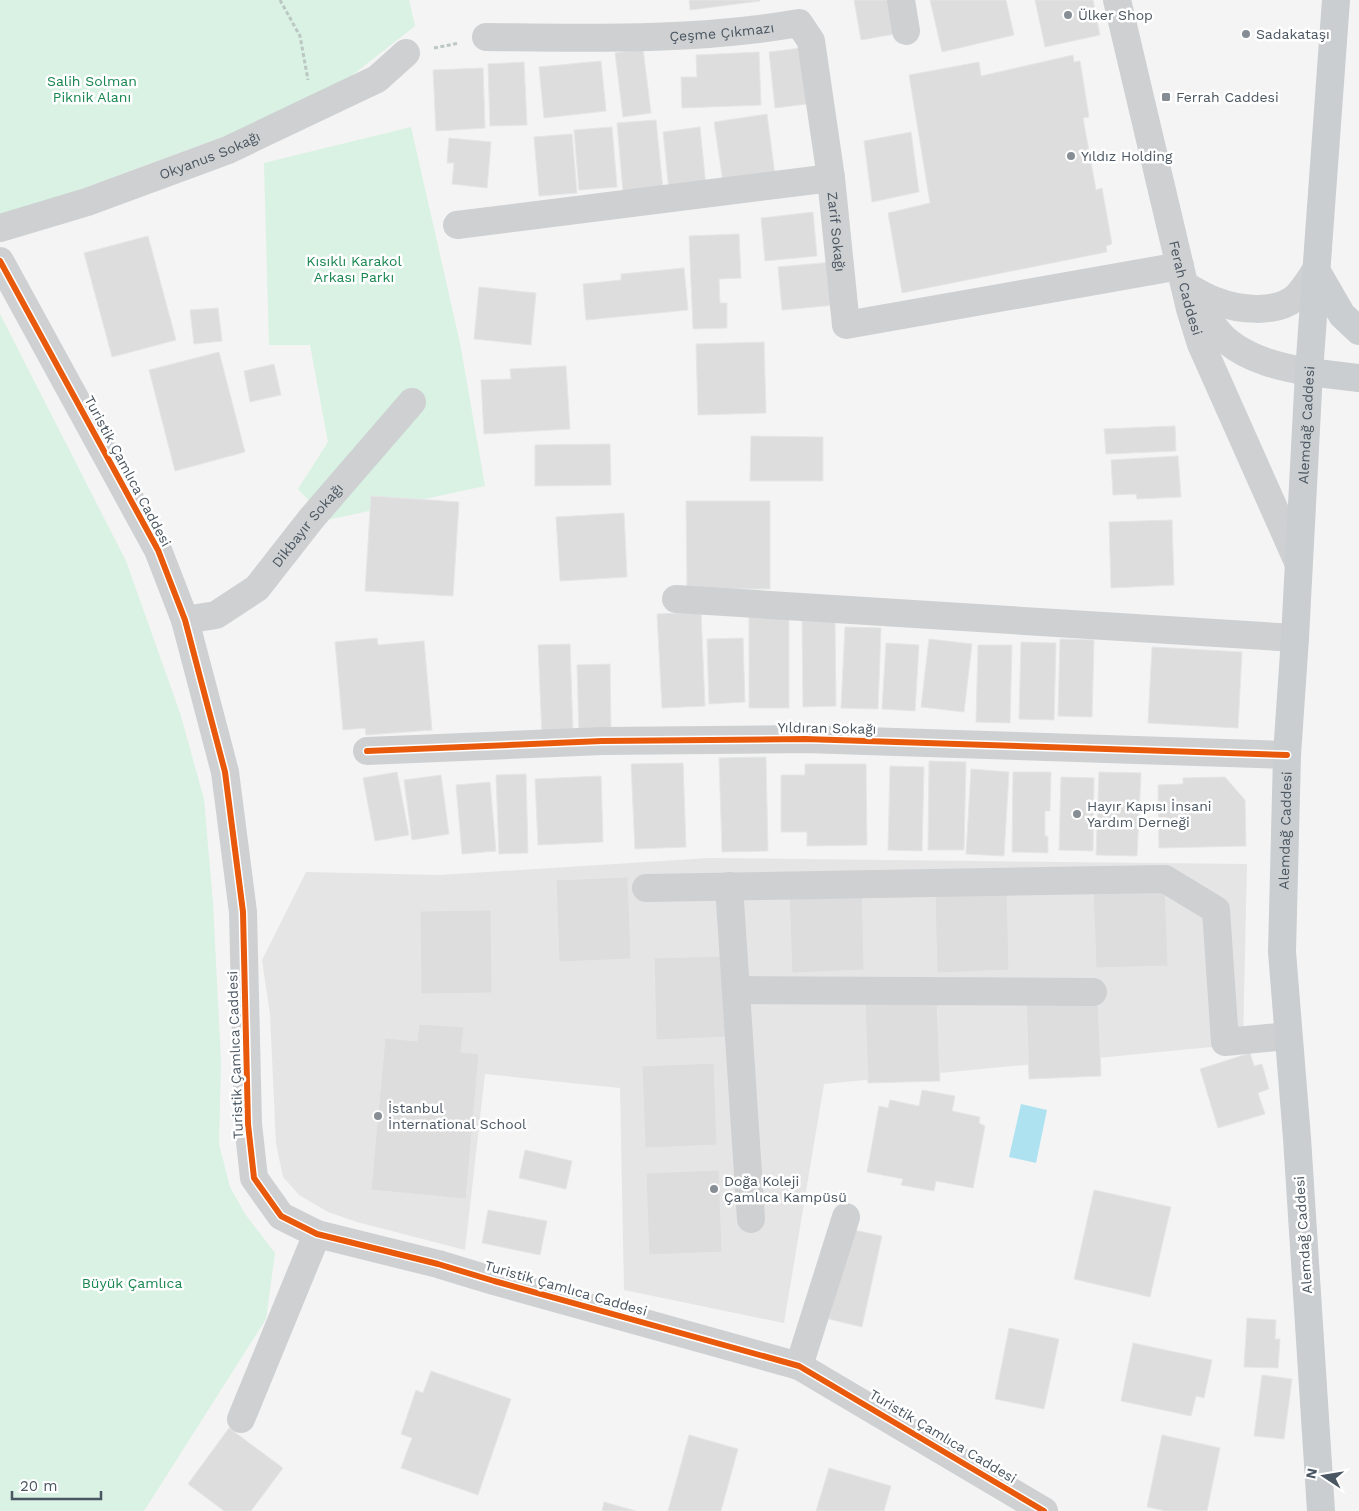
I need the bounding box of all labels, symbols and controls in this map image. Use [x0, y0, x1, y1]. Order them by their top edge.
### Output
place label: Ülker Shop [1078, 7, 1153, 23]
marker: Ülker Shop [1062, 9, 1074, 21]
street label: Çeşme Çıkmazı [669, 19, 775, 44]
place label: Sadakataşı [1256, 26, 1330, 42]
marker: Sadakataşı [1240, 28, 1252, 40]
park label: Salih Solman Piknik Alanı [47, 73, 137, 105]
place label: Ferrah Caddesi [1176, 89, 1279, 105]
marker: Ferrah Caddesi [1160, 91, 1172, 103]
street label: Okyanus Sokağı [157, 128, 263, 183]
place label: Yıldız Holding [1081, 148, 1173, 164]
marker: Yıldız Holding [1065, 150, 1077, 162]
street label: Zarif Sokağı [824, 191, 849, 273]
street label: Ferah Caddesi [1166, 239, 1206, 337]
park label: Kısıklı Karakol Arkası Parkı [306, 253, 402, 285]
street label: Alemdağ Caddesi [1295, 365, 1317, 484]
street label: Turistik Çamlıca Caddesi [81, 393, 175, 549]
street label: Dikbayır Sokağı [268, 480, 346, 570]
street label: Yıldıran Sokağı [777, 719, 877, 737]
street label: Alemdağ Caddesi [1276, 771, 1295, 890]
place label: Hayır Kapısı İnsani Yardım Derneği [1087, 798, 1212, 830]
marker: Hayır Kapısı İnsani Yardım Derneği [1071, 808, 1083, 820]
street label: Turistik Çamlıca Caddesi [224, 971, 246, 1139]
place label: İstanbul İnternational School [388, 1100, 527, 1132]
marker: İstanbul İnternational School [372, 1110, 384, 1122]
place label: Doğa Koleji Çamlıca Kampüsü [724, 1173, 847, 1205]
street label: Alemdağ Caddesi [1291, 1176, 1315, 1294]
marker: Doğa Koleji Çamlıca Kampüsü [708, 1183, 720, 1195]
street label: Turistik Çamlıca Caddesi [483, 1257, 649, 1319]
park label: Büyük Çamlıca [82, 1275, 182, 1291]
street label: Turistik Çamlıca Caddesi [867, 1386, 1019, 1486]
north arrow [1299, 1451, 1349, 1501]
text: N [1302, 1467, 1320, 1480]
scale bar [12, 1468, 101, 1500]
text: 20 m [20, 1477, 58, 1495]

